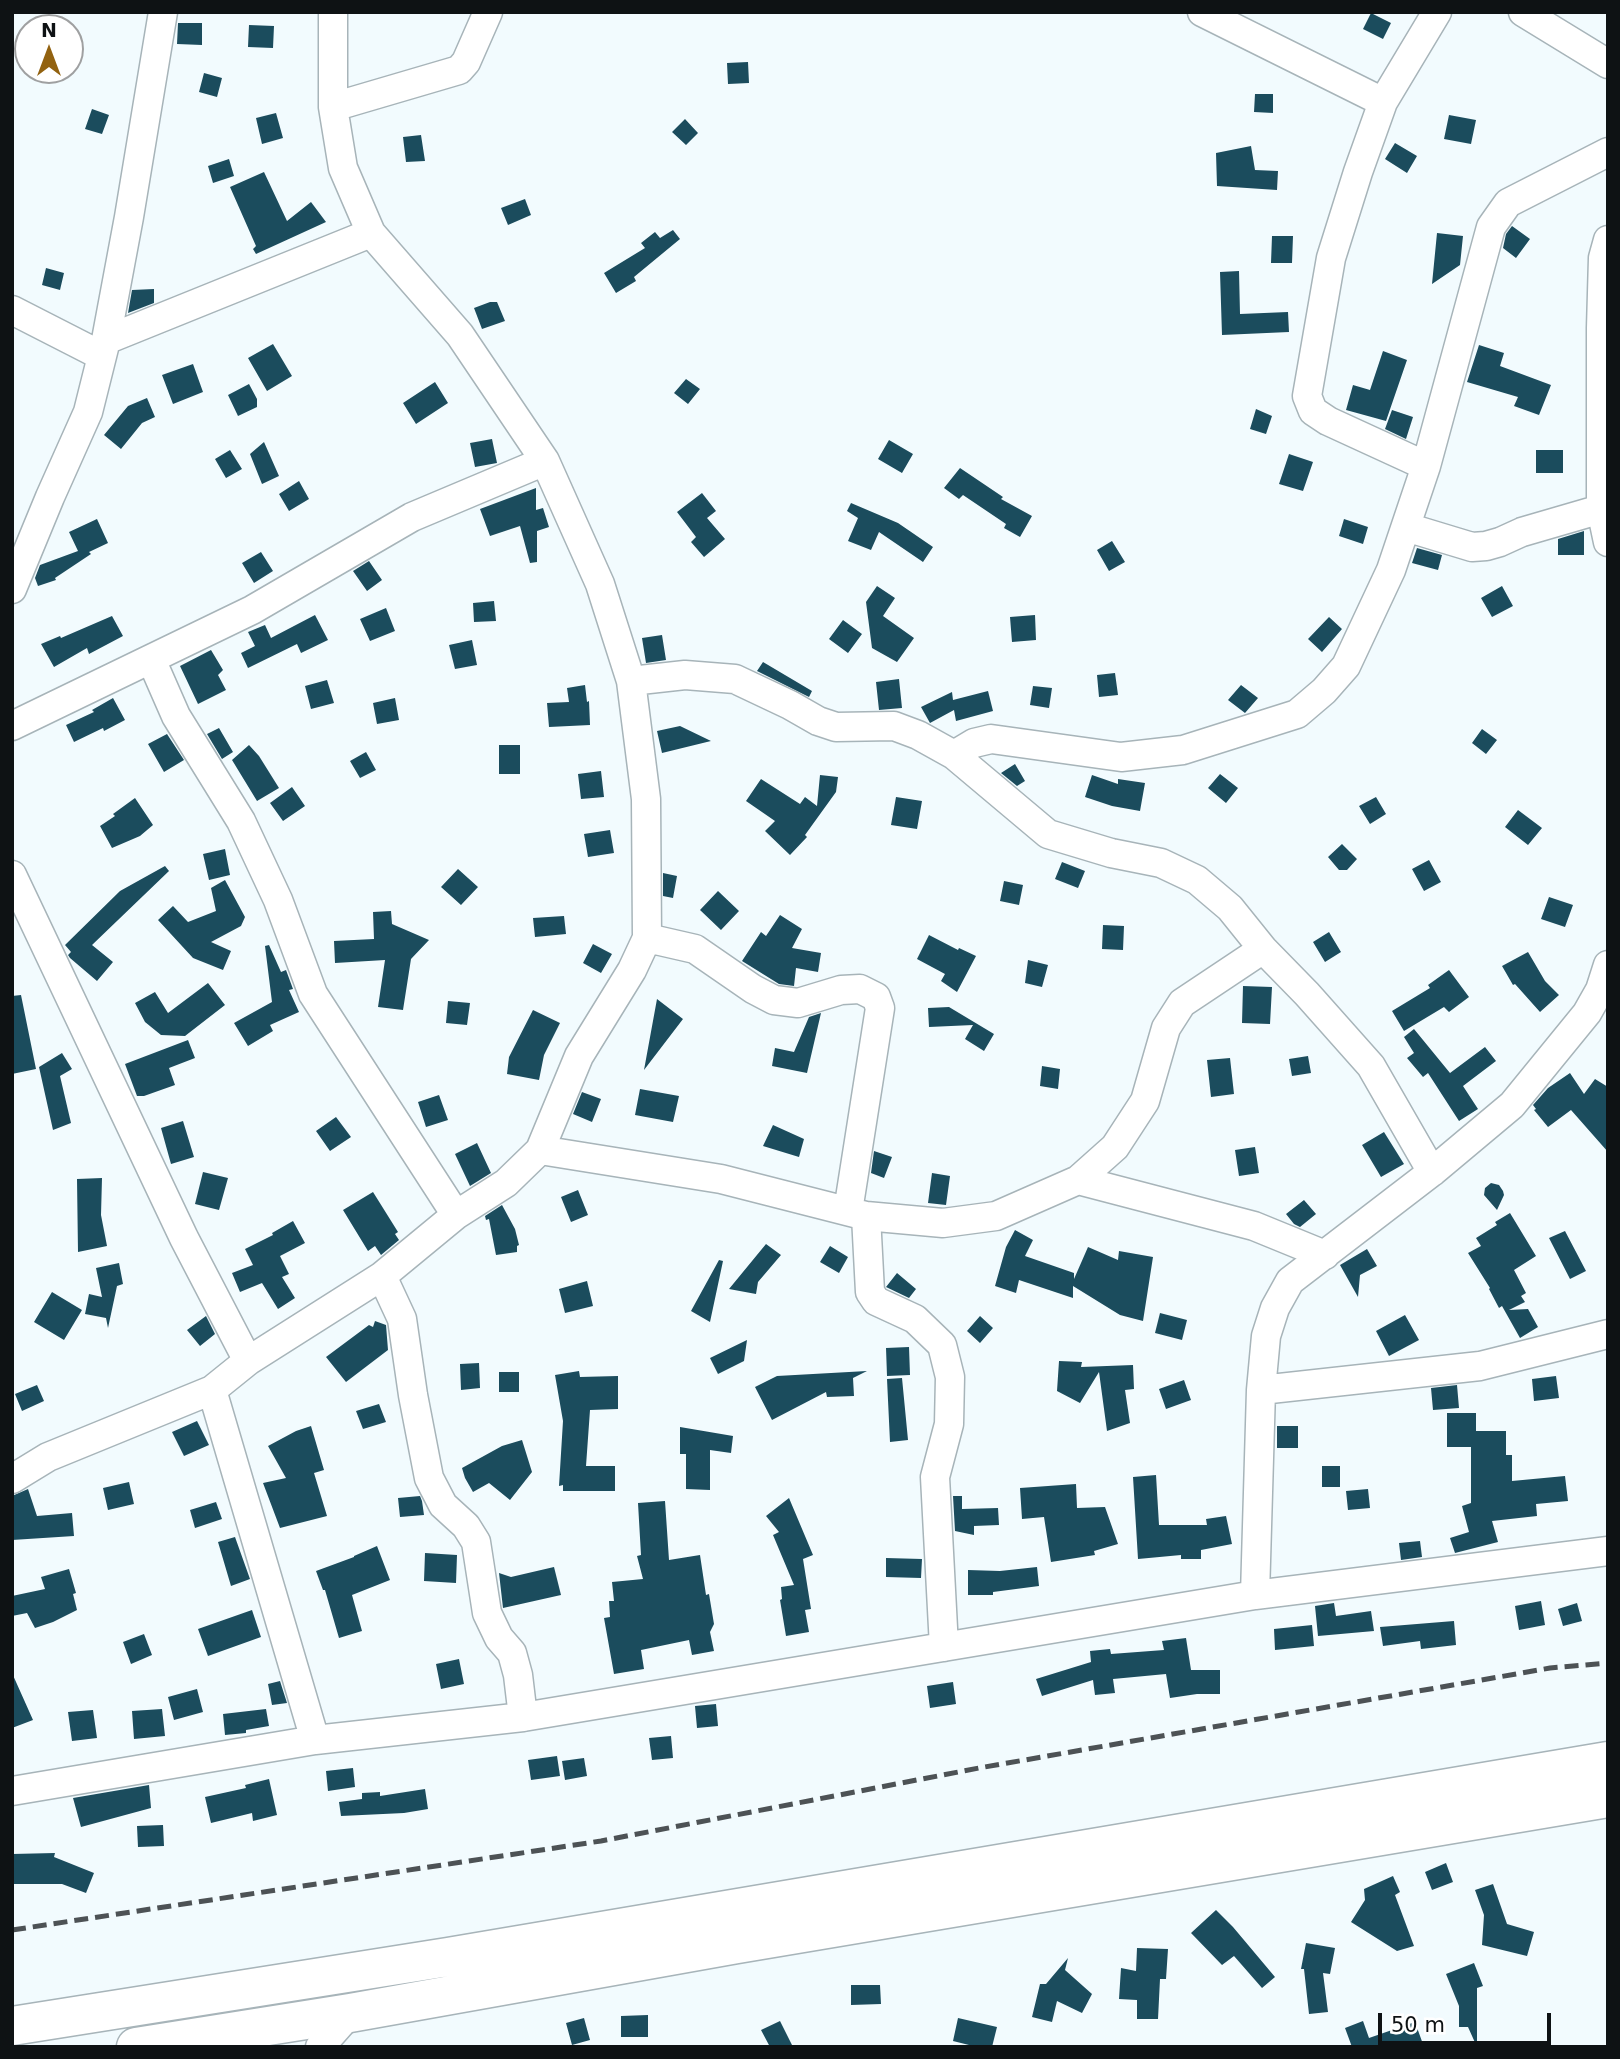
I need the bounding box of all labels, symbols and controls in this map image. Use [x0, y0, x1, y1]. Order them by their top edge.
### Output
north arrow [14, 14, 84, 84]
text: N [41, 19, 57, 41]
scale bar [1382, 2000, 1555, 2044]
text: 50 m [1391, 2013, 1445, 2037]

